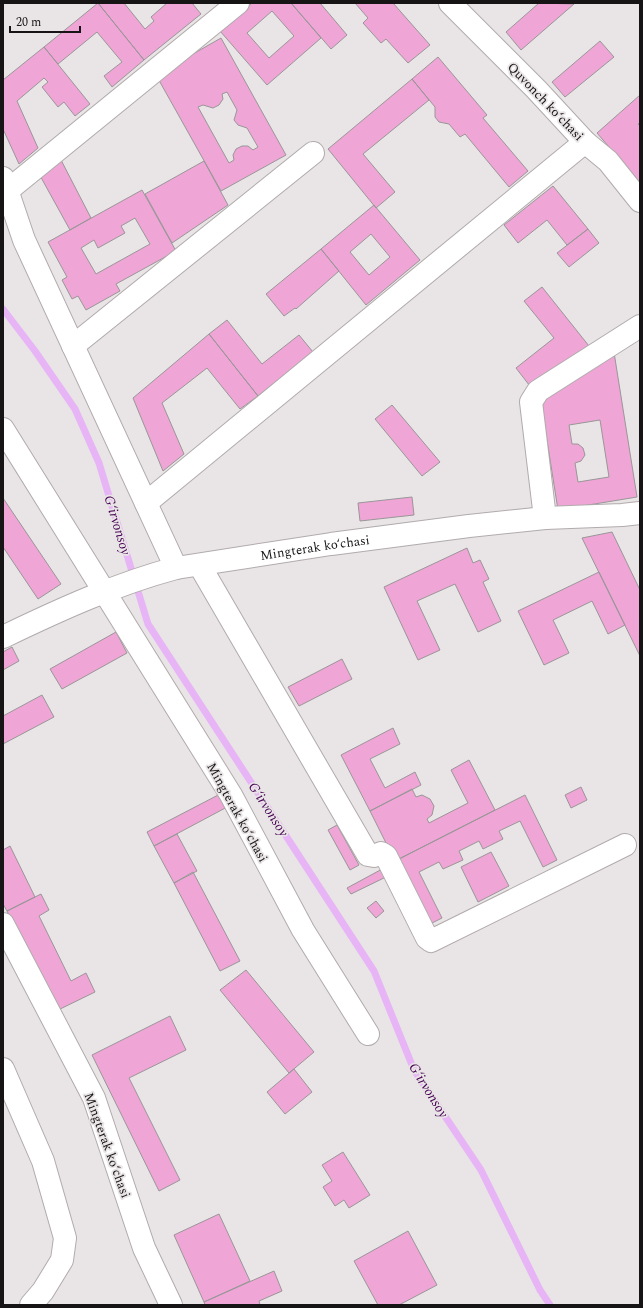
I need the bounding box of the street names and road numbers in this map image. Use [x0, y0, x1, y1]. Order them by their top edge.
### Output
street label: Quvonch koʻchasi [502, 58, 588, 146]
street label: Mingterak ko‘chasi [259, 530, 371, 566]
street label: Mingterak koʻchasi [201, 759, 273, 866]
street label: Mingterak koʻchasi [79, 1090, 135, 1201]

